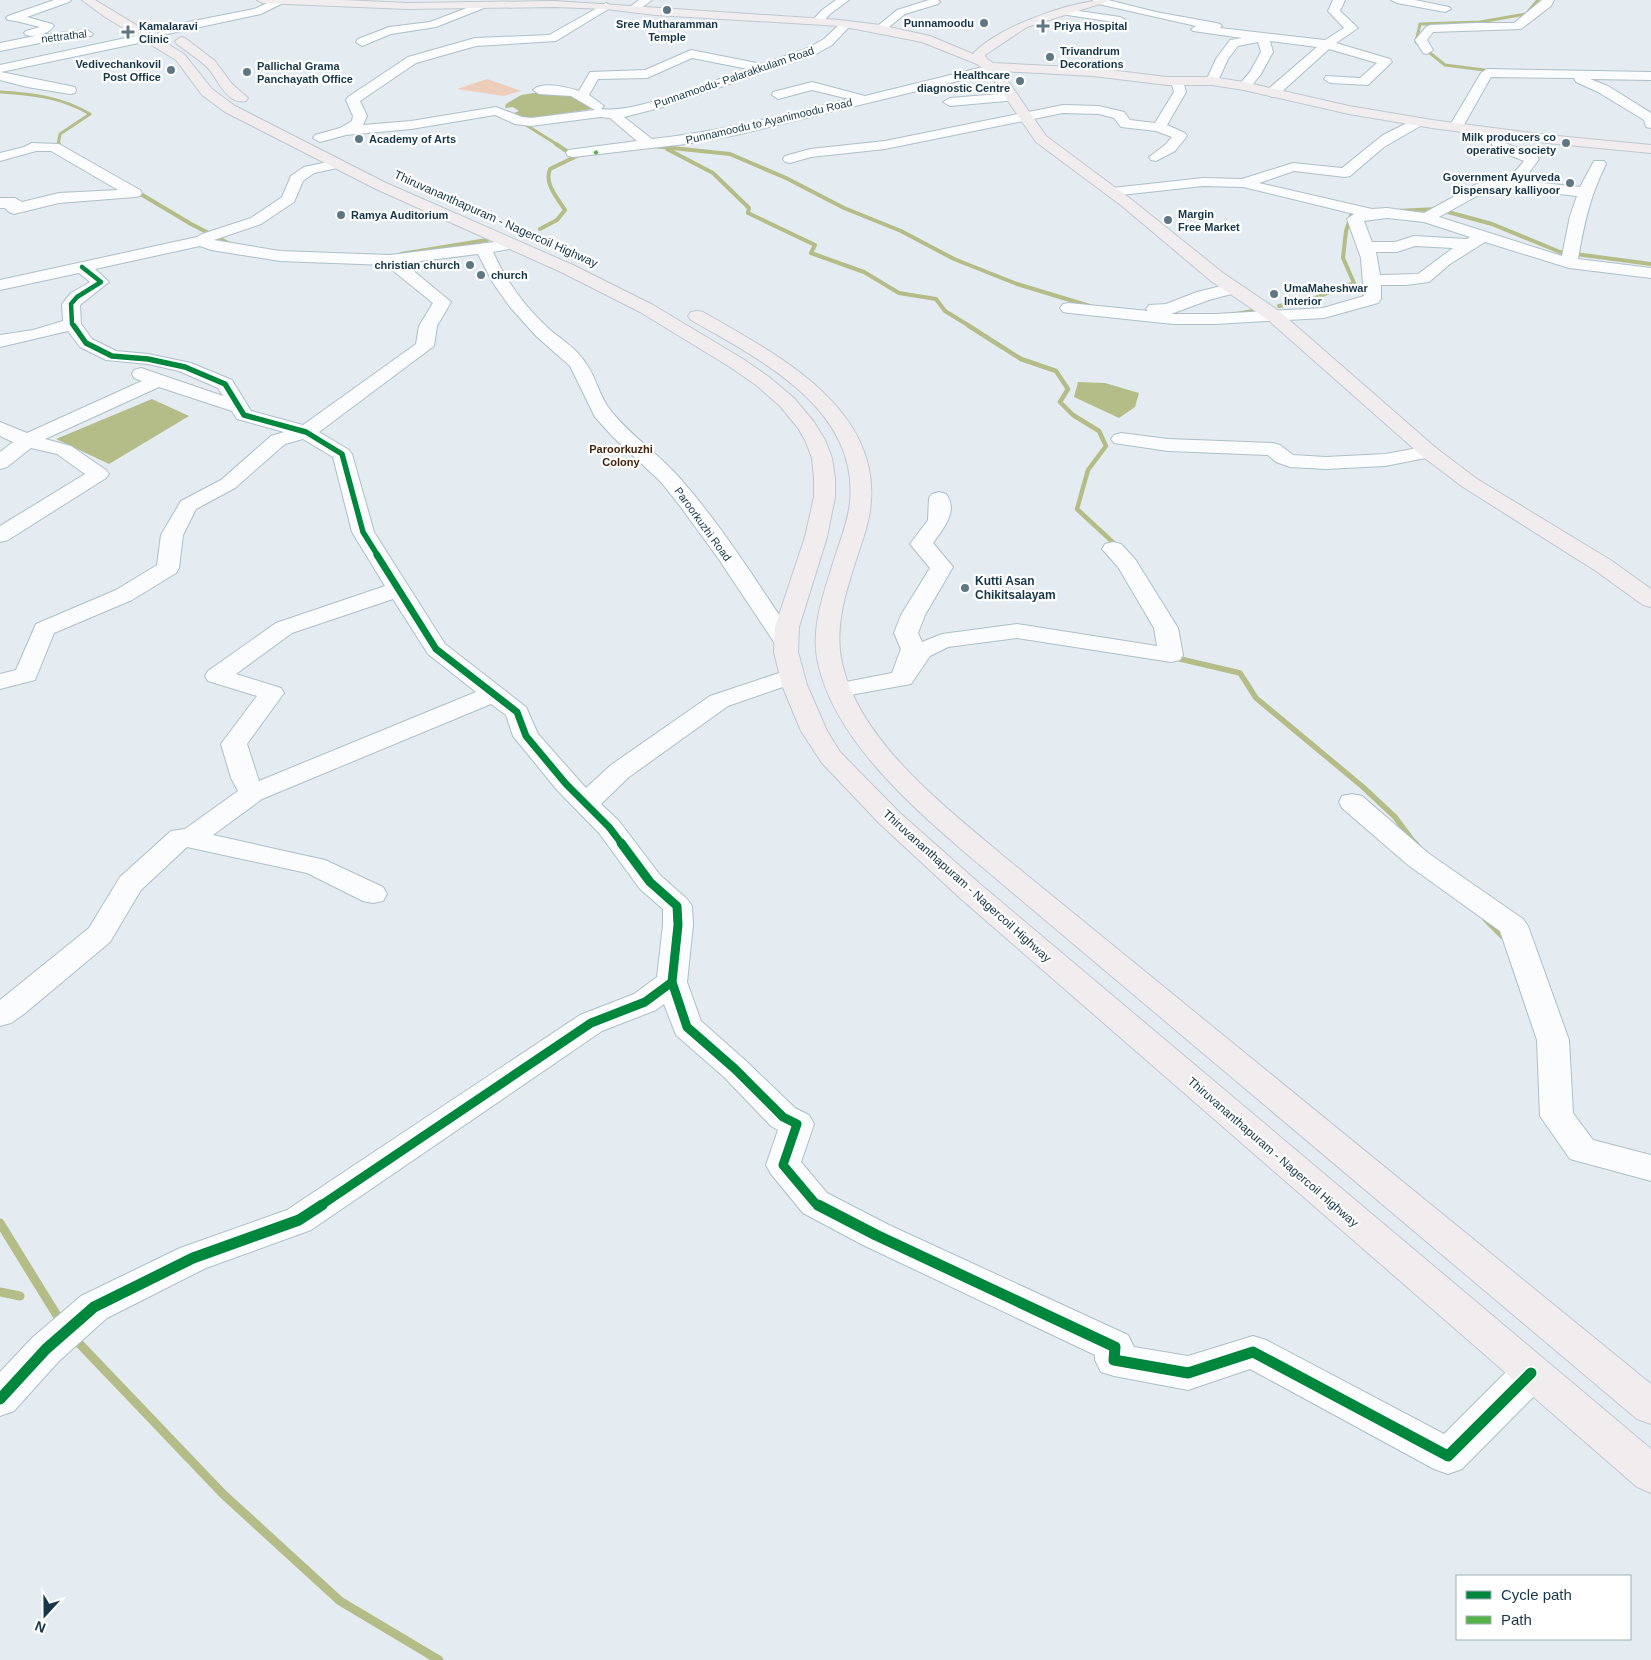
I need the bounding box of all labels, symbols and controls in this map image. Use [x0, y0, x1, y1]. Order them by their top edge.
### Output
marker: Sree Mutharamman Temple [661, 4, 673, 16]
place label: Punnamoodu [904, 17, 974, 29]
marker: Punnamoodu [978, 17, 990, 29]
place label: Sree Mutharamman Temple [616, 18, 718, 43]
marker: Priya Hospital [1036, 19, 1050, 33]
place label: Kamalaravi Clinic [139, 20, 198, 45]
place label: Priya Hospital [1054, 20, 1127, 32]
marker: Kamalaravi Clinic [121, 25, 135, 39]
street label: nettrathal [41, 27, 87, 45]
street label: Punnamoodu- Palarakkulam Road [653, 44, 815, 110]
place label: Trivandrum Decorations [1060, 45, 1124, 70]
marker: Trivandrum Decorations [1044, 51, 1056, 63]
place label: Vedivechankovil Post Office [75, 58, 161, 83]
place label: Pallichal Grama Panchayath Office [257, 60, 353, 85]
marker: Vedivechankovil Post Office [165, 64, 177, 76]
marker: Pallichal Grama Panchayath Office [241, 66, 253, 78]
place label: Healthcare diagnostic Centre [917, 69, 1010, 94]
marker: Healthcare diagnostic Centre [1014, 75, 1026, 87]
street label: Punnamoodu to Ayanimoodu Road [685, 96, 853, 146]
place label: Milk producers co operative society [1462, 131, 1557, 156]
marker: Academy of Arts [353, 133, 365, 145]
place label: Academy of Arts [369, 133, 456, 145]
marker: Milk producers co operative society [1560, 137, 1572, 149]
street label: Thiruvananthapuram - Nagercoil Highway [392, 168, 600, 270]
place label: Government Ayurveda Dispensary kalliyoor [1443, 171, 1561, 196]
marker: Government Ayurveda Dispensary kalliyoor [1564, 177, 1576, 189]
place label: Margin Free Market [1178, 208, 1240, 233]
marker: Ramya Auditorium [335, 209, 347, 221]
place label: Ramya Auditorium [351, 209, 449, 221]
marker: Margin Free Market [1162, 214, 1174, 226]
place label: christian church [374, 259, 460, 271]
marker: christian church [464, 259, 476, 271]
marker: church [475, 269, 487, 281]
place label: church [491, 269, 528, 281]
place label: UmaMaheshwar Interior [1284, 282, 1368, 307]
marker: UmaMaheshwar Interior [1268, 288, 1280, 300]
district label: Paroorkuzhi Colony [589, 443, 653, 468]
street label: Paroorkuzhi Road [672, 485, 734, 563]
place label: Kutti Asan Chikitsalayam [975, 574, 1056, 602]
marker: Kutti Asan Chikitsalayam [959, 582, 971, 594]
street label: Thiruvananthapuram - Nagercoil Highway [880, 807, 1054, 965]
street label: Thiruvananthapuram - Nagercoil Highway [1185, 1074, 1361, 1230]
legend [1456, 1575, 1631, 1640]
text: Cycle path [1501, 1586, 1572, 1603]
north arrow [20, 1590, 70, 1640]
text: Path [1501, 1611, 1532, 1628]
text: N [33, 1618, 48, 1636]

